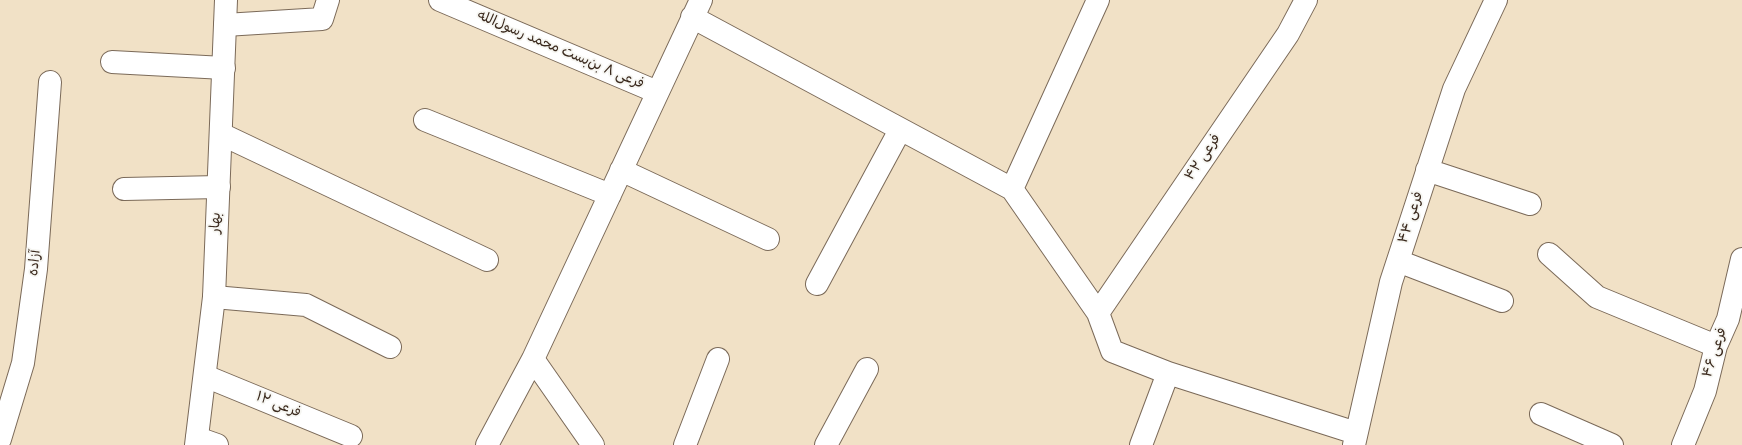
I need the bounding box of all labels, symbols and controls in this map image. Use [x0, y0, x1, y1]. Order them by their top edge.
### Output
street label: فرعی ۸ بن‌بست محمد رسول‌الله [474, 8, 646, 94]
street label: فرعی ۴۲ [1182, 132, 1226, 184]
street label: فرعی ۴۴ [1396, 190, 1428, 246]
street label: بهار [208, 212, 226, 234]
street label: آزاده [26, 249, 46, 277]
street label: فرعی ۴۶ [1700, 326, 1732, 380]
street label: فرعی ۱۲ [253, 389, 303, 423]

